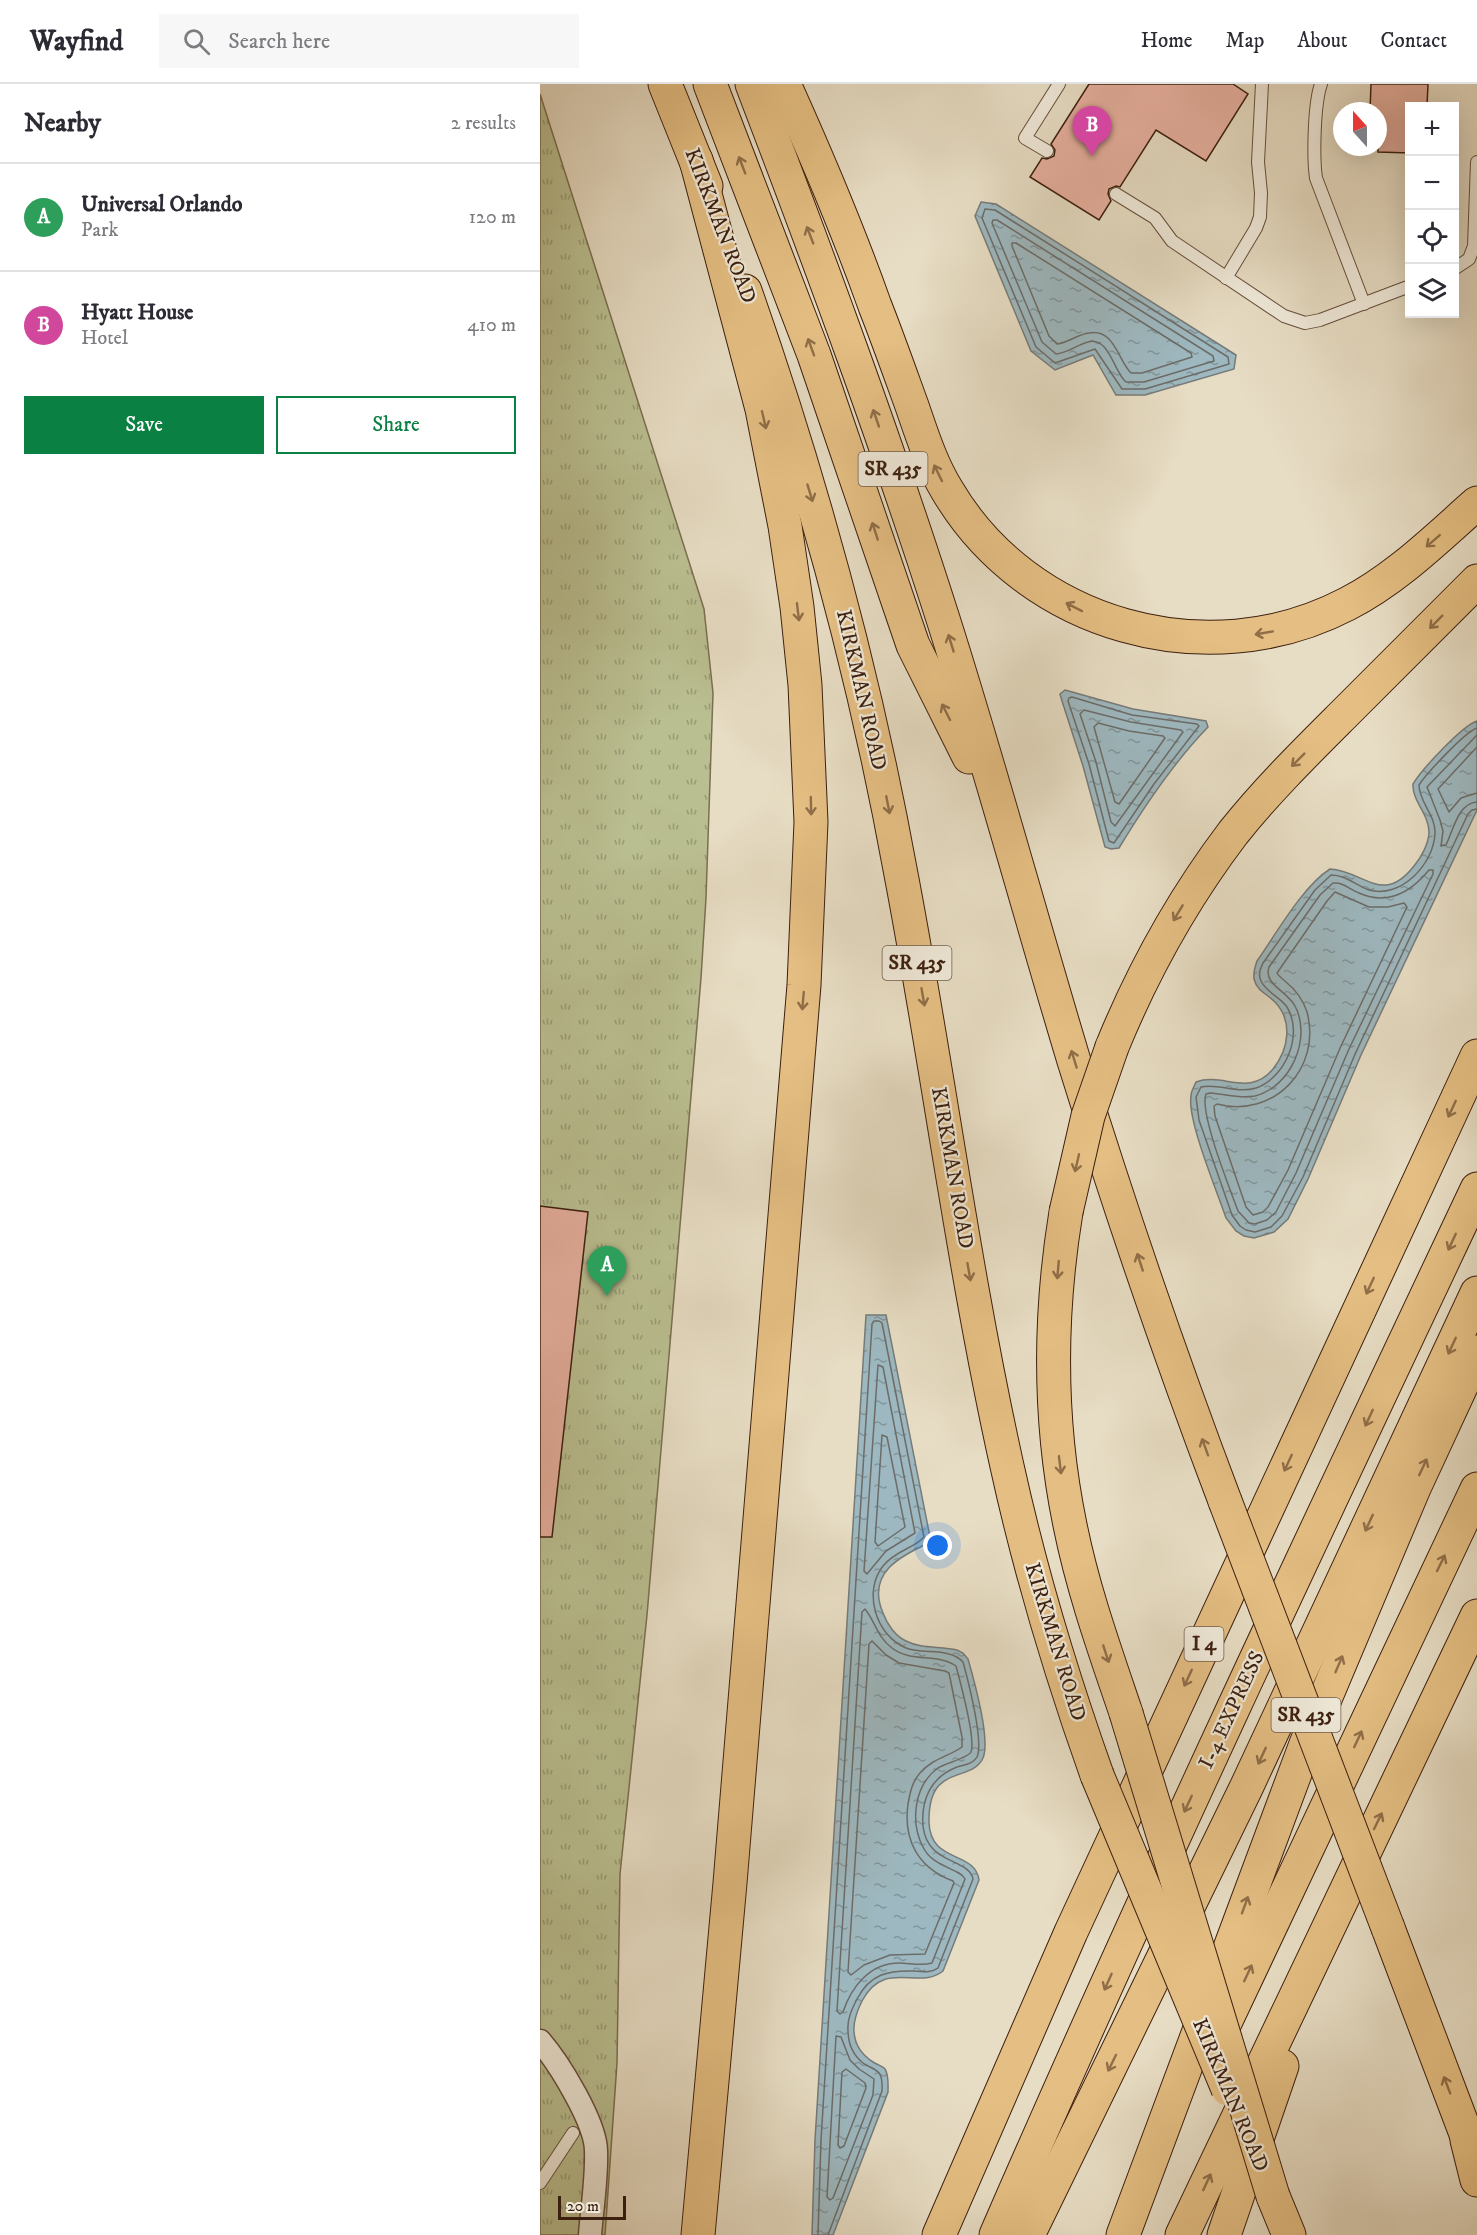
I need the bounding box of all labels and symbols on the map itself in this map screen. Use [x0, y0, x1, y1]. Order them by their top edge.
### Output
north arrow [1333, 102, 1387, 156]
pin: B [1072, 106, 1112, 156]
street label: KIRKMAN ROAD [678, 145, 762, 307]
one-way arrow [736, 156, 747, 174]
one-way arrow [804, 226, 815, 245]
one-way arrow [805, 338, 816, 357]
one-way arrow [870, 409, 881, 428]
one-way arrow [759, 410, 771, 429]
road number: SR 435 [858, 452, 928, 486]
one-way arrow [932, 464, 944, 482]
one-way arrow [806, 484, 817, 503]
one-way arrow [869, 522, 880, 541]
one-way arrow [1426, 534, 1441, 548]
one-way arrow [792, 601, 803, 621]
one-way arrow [1066, 601, 1084, 612]
street label: KIRKMAN ROAD [830, 607, 892, 773]
one-way arrow [1428, 615, 1443, 629]
one-way arrow [1255, 627, 1274, 638]
one-way arrow [945, 634, 956, 653]
one-way arrow [940, 704, 951, 722]
one-way arrow [1290, 752, 1305, 767]
one-way arrow [883, 795, 894, 814]
one-way arrow [805, 796, 817, 816]
one-way arrow [1172, 904, 1184, 921]
road number: SR 435 [882, 946, 952, 980]
one-way arrow [918, 986, 929, 1006]
one-way arrow [797, 991, 808, 1011]
one-way arrow [1068, 1050, 1079, 1069]
street label: KIRKMAN ROAD [925, 1085, 979, 1251]
one-way arrow [1446, 1100, 1458, 1118]
one-way arrow [1070, 1154, 1082, 1173]
one-way arrow [1446, 1233, 1457, 1251]
pin: A [588, 1246, 626, 1296]
one-way arrow [1134, 1254, 1145, 1272]
one-way arrow [1052, 1260, 1063, 1280]
one-way arrow [964, 1261, 975, 1281]
one-way arrow [1364, 1277, 1375, 1295]
one-way arrow [1446, 1337, 1458, 1355]
one-way arrow [1362, 1409, 1374, 1427]
one-way arrow [1198, 1438, 1209, 1456]
one-way arrow [1281, 1453, 1293, 1471]
one-way arrow [1055, 1455, 1066, 1474]
one-way arrow [1418, 1459, 1430, 1477]
one-way arrow [1362, 1513, 1374, 1531]
your location [923, 1531, 952, 1560]
one-way arrow [1436, 1555, 1447, 1573]
street label: KIRKMAN ROAD [1019, 1560, 1091, 1724]
road number: I 4 [1184, 1627, 1224, 1661]
one-way arrow [1101, 1644, 1112, 1663]
street label: I-4 EXPRESS [1193, 1647, 1271, 1773]
one-way arrow [1334, 1655, 1345, 1674]
one-way arrow [1182, 1668, 1193, 1686]
road number: SR 435 [1272, 1698, 1341, 1732]
one-way arrow [1352, 1731, 1364, 1749]
one-way arrow [1255, 1746, 1267, 1764]
one-way arrow [1182, 1795, 1194, 1813]
one-way arrow [1373, 1812, 1385, 1830]
one-way arrow [1240, 1896, 1251, 1914]
one-way arrow [1243, 1964, 1254, 1982]
one-way arrow [1101, 1973, 1112, 1991]
street label: KIRKMAN ROAD [1186, 2014, 1274, 2176]
one-way arrow [1106, 2054, 1117, 2072]
one-way arrow [1440, 2076, 1451, 2095]
one-way arrow [1202, 2174, 1214, 2192]
scale bar [558, 2193, 626, 2220]

